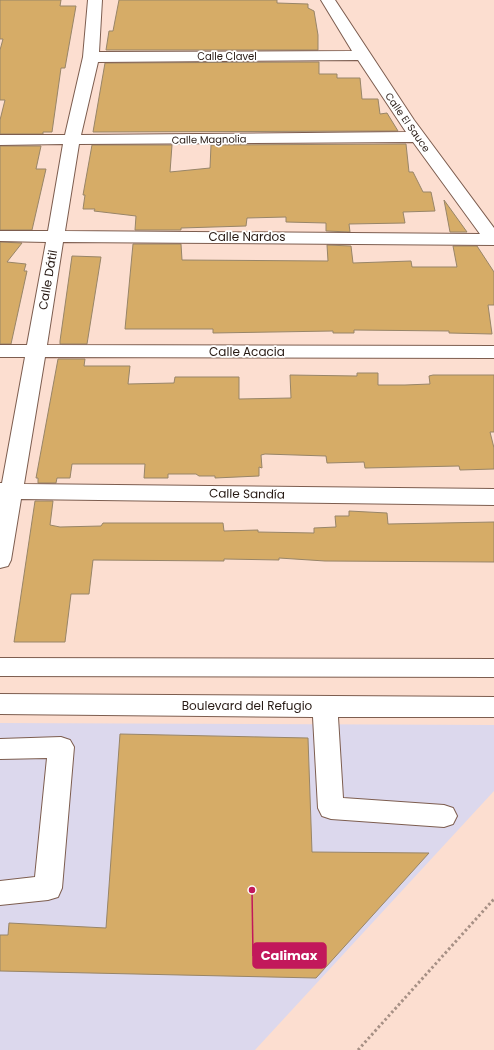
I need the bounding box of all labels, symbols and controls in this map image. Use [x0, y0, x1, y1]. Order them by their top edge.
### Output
street label: Calle Clavel [197, 49, 257, 64]
street label: Calle El Sauce [381, 89, 434, 155]
street label: Calle Magnolia [171, 131, 247, 148]
street label: Calle Nardos [208, 228, 286, 245]
street label: Calle Dátil [34, 248, 61, 311]
street label: Calle Acacia [209, 343, 285, 360]
street label: Calle Sandía [209, 484, 285, 503]
street label: Boulevard del Refugio [182, 697, 313, 714]
callout: Calimax [253, 943, 326, 968]
text: Calimax [261, 946, 318, 965]

